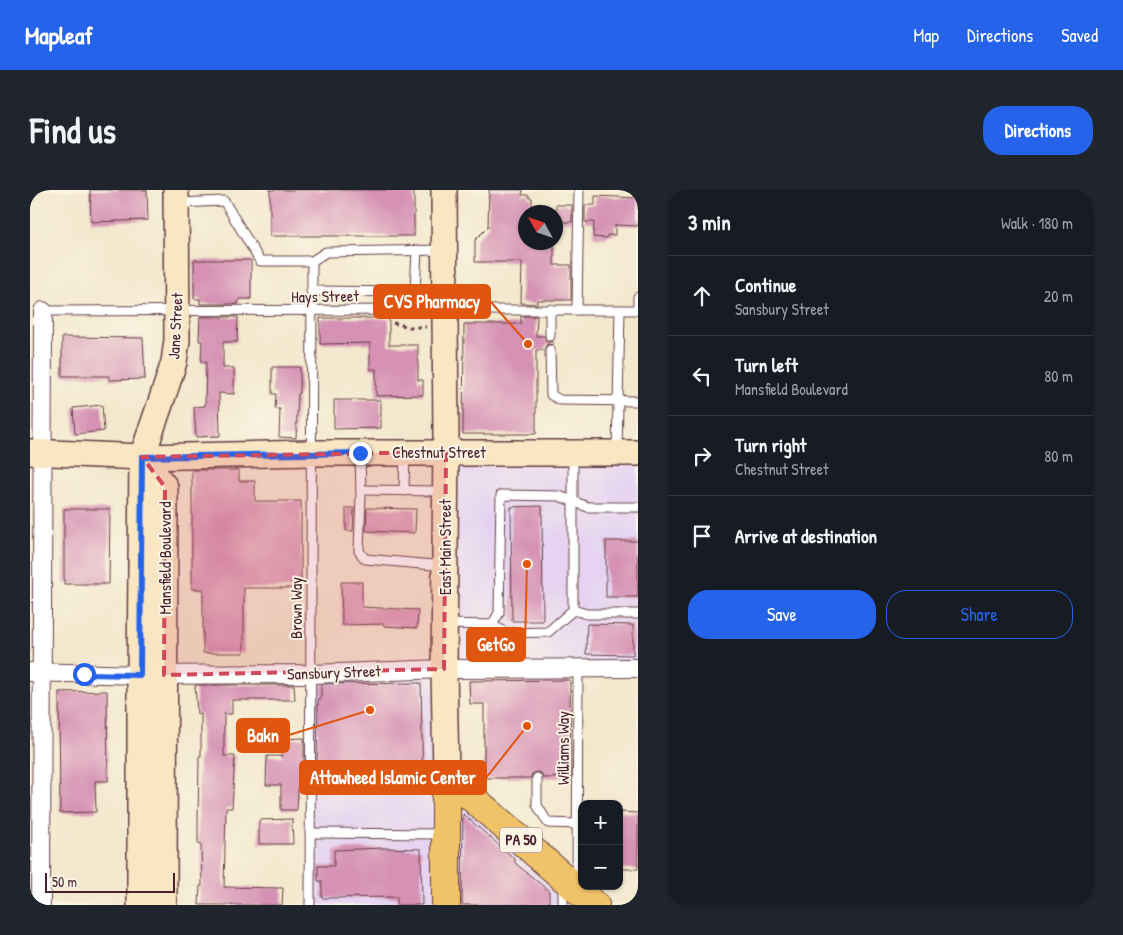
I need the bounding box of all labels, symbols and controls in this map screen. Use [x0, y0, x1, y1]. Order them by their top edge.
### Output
text: Mapleaf [25, 19, 93, 51]
text: Map [914, 23, 939, 48]
text: Directions [967, 23, 1033, 48]
text: Saved [1061, 23, 1098, 48]
button: Directions [983, 106, 1093, 155]
text: Find us [30, 107, 116, 154]
north arrow [518, 205, 563, 250]
text: 3 min [688, 208, 731, 237]
text: Walk · 180 m [1001, 212, 1073, 234]
text: Continue [735, 272, 796, 298]
icon: ahead [688, 282, 716, 310]
street label: Hays Street [291, 284, 359, 308]
callout: CVS Pharmacy [374, 285, 490, 318]
text: 20 m [1044, 285, 1073, 307]
text: CVS Pharmacy [384, 289, 481, 315]
street label: Jane Street [162, 292, 188, 360]
text: Sansbury Street [735, 298, 829, 320]
text: Turn left [735, 352, 798, 378]
icon: left [688, 362, 716, 390]
text: 80 m [1044, 365, 1073, 387]
text: Mansfield Boulevard [735, 378, 848, 400]
text: Turn right [735, 432, 806, 458]
street label: Chestnut Street [392, 441, 486, 463]
route end [349, 442, 372, 465]
icon: right [688, 442, 716, 470]
text: 80 m [1044, 445, 1073, 467]
text: Chestnut Street [735, 458, 829, 480]
street label: East Main Street [434, 498, 456, 595]
street label: Mansfield Boulevard [154, 502, 176, 614]
icon: arrive [688, 522, 716, 550]
text: Arrive at destination [735, 523, 877, 549]
street label: Brown Way [285, 577, 307, 639]
button: Save [688, 590, 876, 639]
button: Share [886, 590, 1073, 639]
callout: GetGo [467, 628, 525, 661]
text: GetGo [477, 632, 516, 657]
street label: Sansbury Street [287, 659, 382, 685]
route start [73, 663, 96, 686]
street label: Williams Way [552, 711, 574, 785]
callout: Bakn [237, 719, 289, 752]
text: Bakn [247, 723, 279, 748]
callout: Attawheed Islamic Center [300, 761, 486, 794]
text: Attawheed Islamic Center [310, 765, 476, 790]
map controls [578, 800, 623, 890]
button: + [578, 800, 623, 845]
road number: PA 50 [500, 828, 542, 852]
button: − [578, 845, 623, 890]
scale bar [45, 870, 175, 893]
text: 50 m [52, 872, 77, 891]

